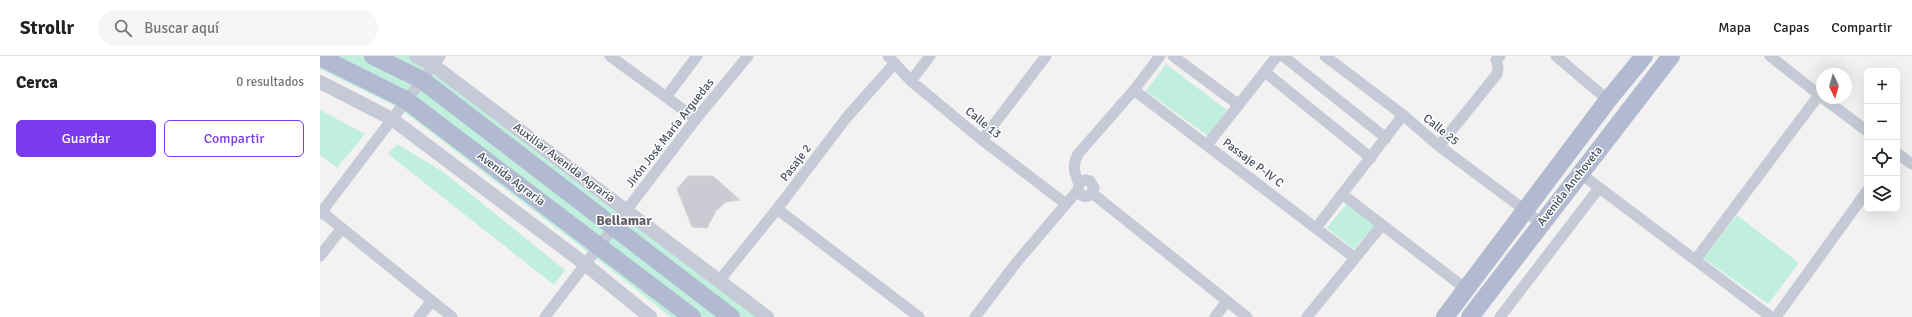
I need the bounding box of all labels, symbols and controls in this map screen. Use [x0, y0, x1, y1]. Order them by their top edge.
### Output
search box [98, 10, 378, 46]
text: Strollr [20, 16, 74, 40]
icon: search [112, 17, 134, 39]
text: Buscar aquí [144, 19, 219, 37]
text: Mapa [1718, 19, 1751, 36]
text: Capas [1773, 19, 1809, 36]
text: Compartir [1831, 19, 1892, 36]
north arrow [1816, 68, 1852, 104]
map controls [1864, 68, 1900, 212]
button: + [1864, 68, 1900, 104]
text: Cerca [16, 72, 58, 93]
text: 0 resultados [236, 74, 304, 90]
street label: Jirón José María Arguedas [623, 75, 717, 191]
street label: Calle 13 [962, 104, 1004, 142]
button: − [1864, 104, 1900, 140]
street label: Calle 25 [1420, 111, 1462, 149]
button: Guardar [16, 120, 156, 157]
button: Compartir [164, 120, 304, 157]
street label: Auxiliar Avenida Agraria [510, 120, 618, 206]
street label: Passaje P-IV C [1220, 135, 1286, 191]
button: locate [1864, 140, 1900, 176]
street label: Pasaje 2 [777, 142, 815, 184]
street label: Avenida Anchoveta [1534, 143, 1606, 229]
street label: Avenida Agraria [474, 149, 548, 209]
button: layers [1864, 176, 1900, 212]
district label: Bellamar [596, 212, 652, 229]

